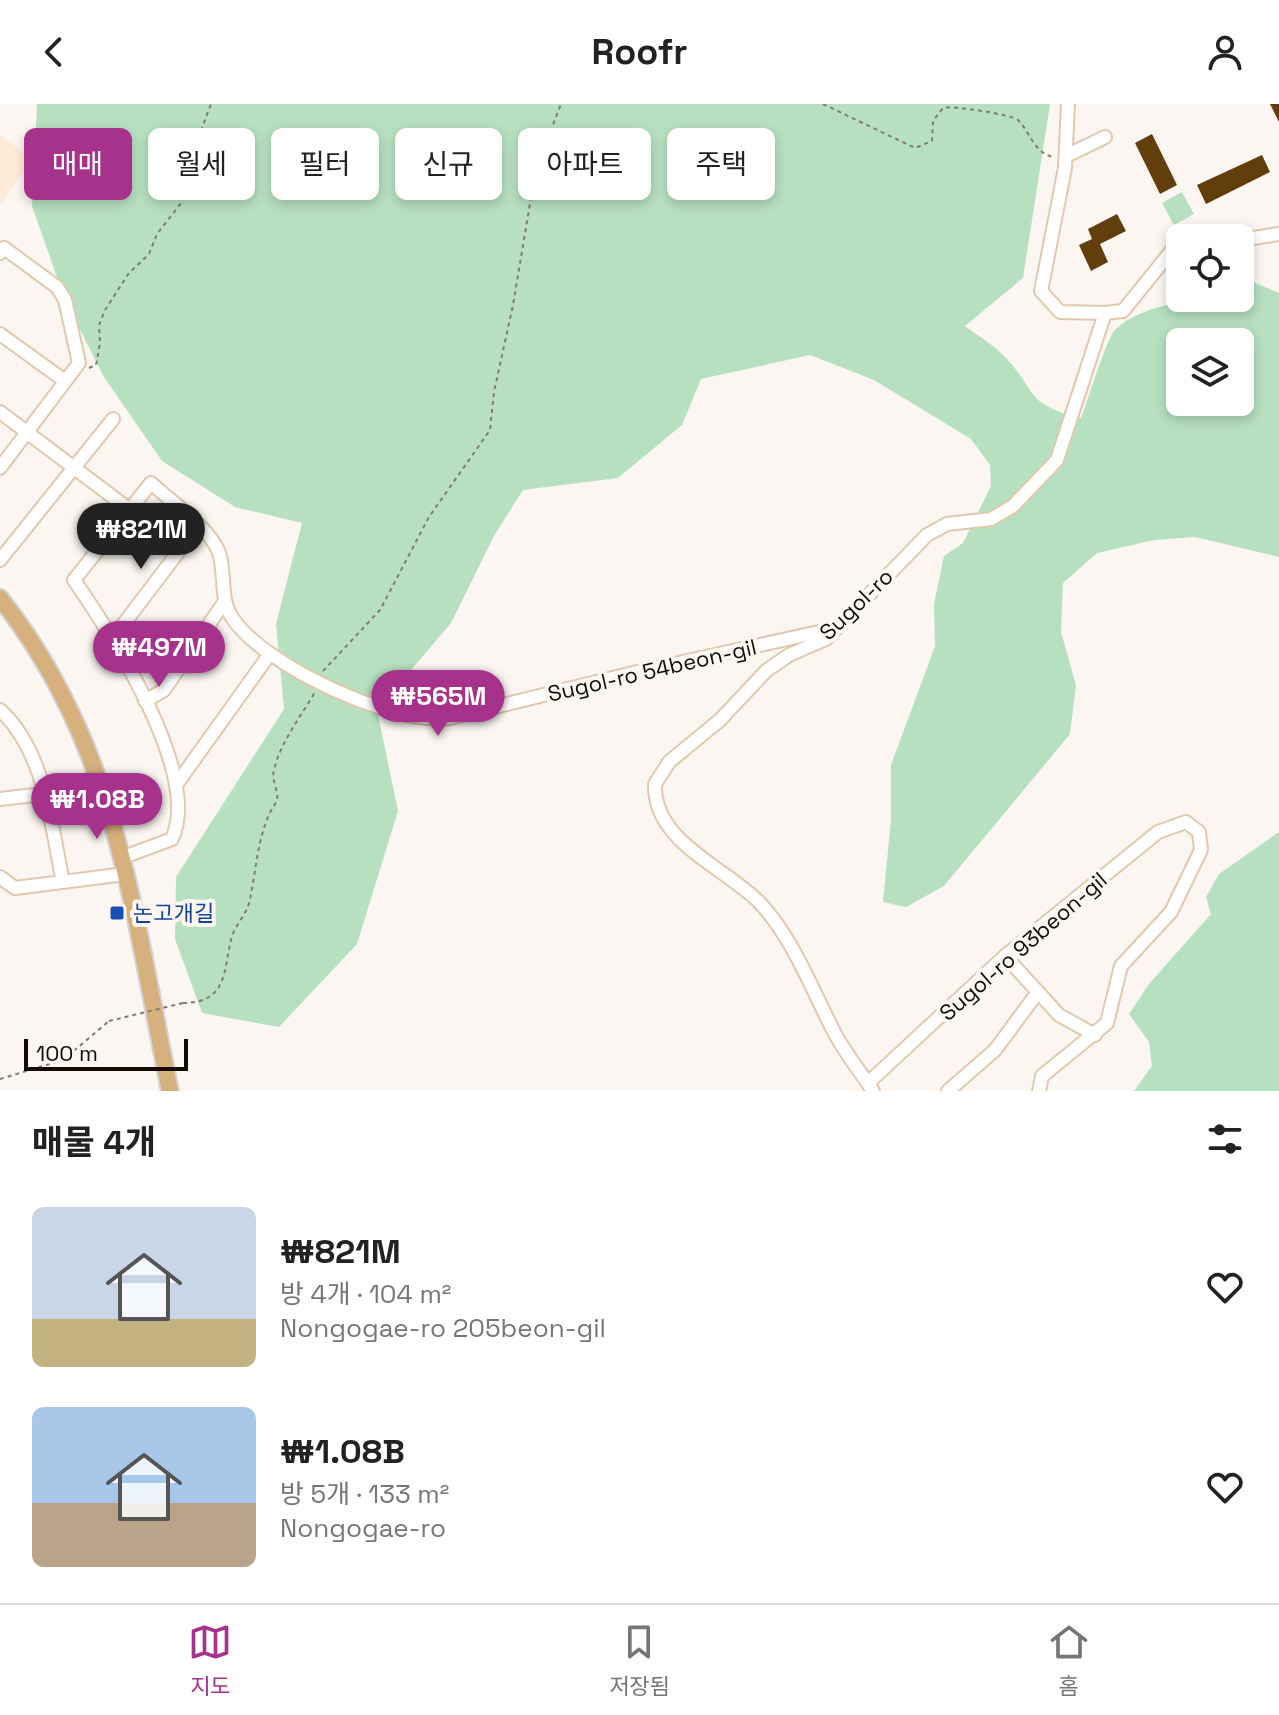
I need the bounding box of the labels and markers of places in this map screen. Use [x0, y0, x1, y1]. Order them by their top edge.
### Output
pin: ₩821M [85, 503, 197, 571]
pin: ₩497M [103, 621, 215, 689]
pin: ₩565M [382, 670, 494, 738]
pin: ₩1.08B [32, 773, 162, 841]
place label: 논고개길 [133, 899, 214, 927]
marker: 논고개길 [108, 904, 126, 922]

